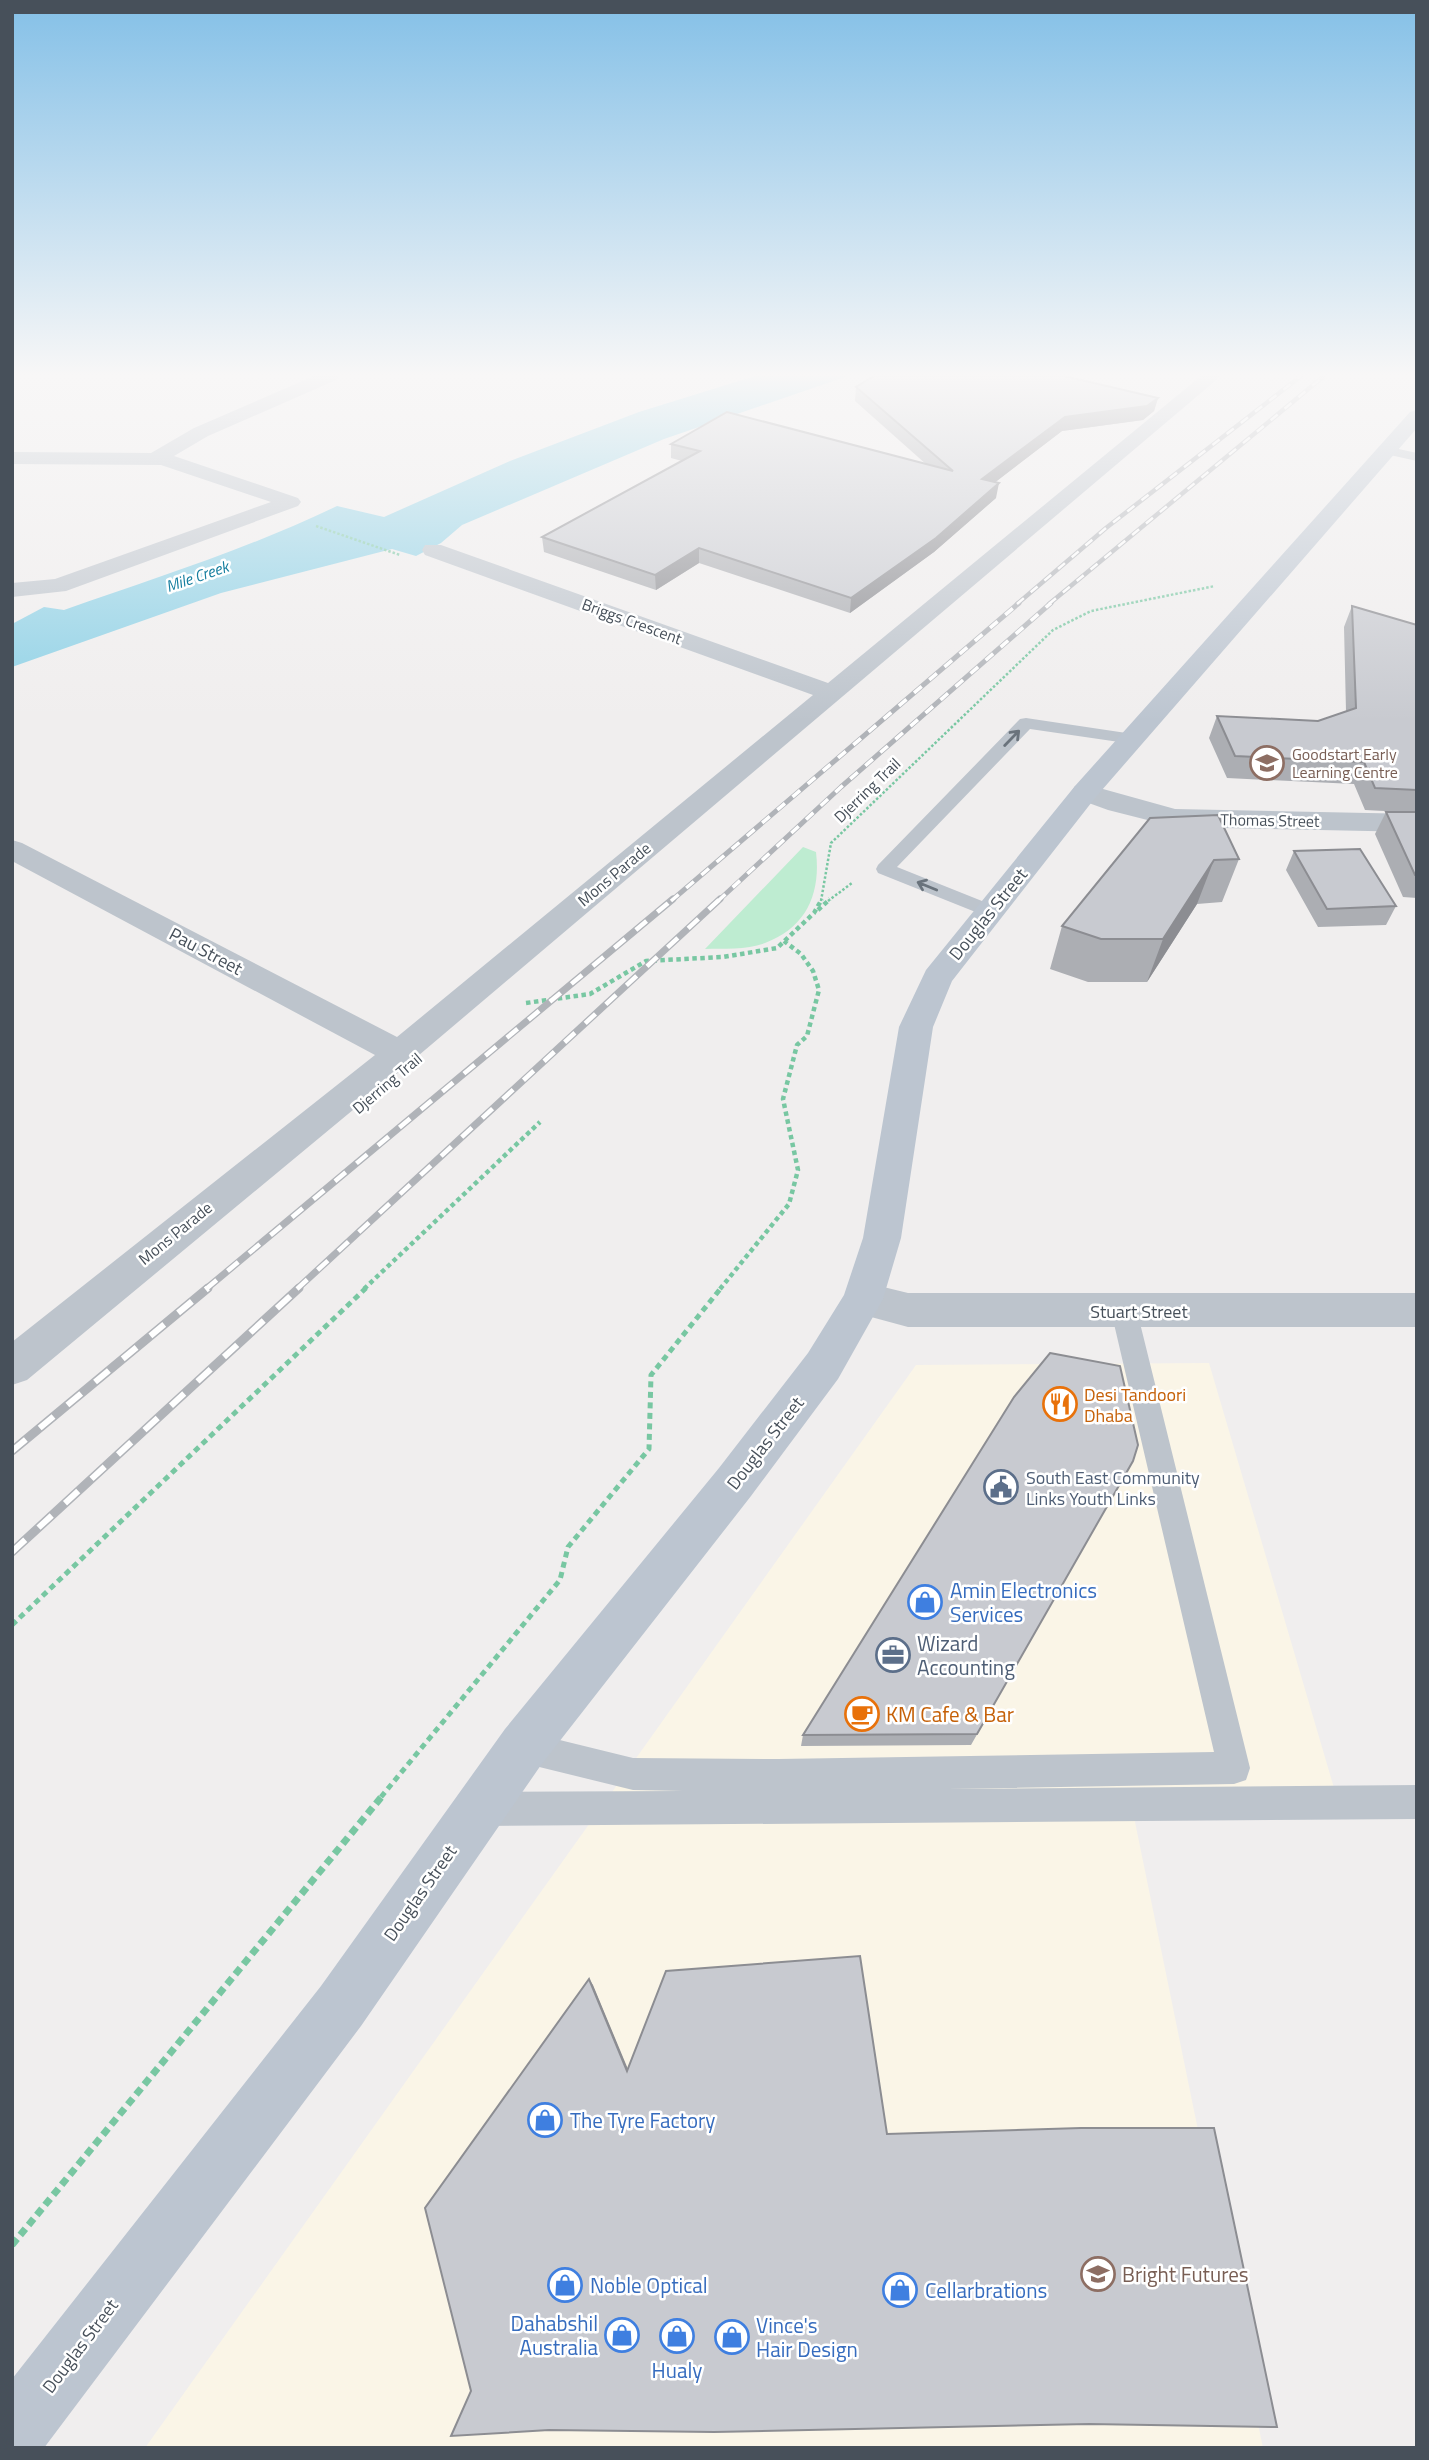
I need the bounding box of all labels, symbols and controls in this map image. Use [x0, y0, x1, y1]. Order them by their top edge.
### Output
water label: Mile Creek [162, 553, 233, 598]
street label: Briggs Crescent [579, 592, 686, 650]
one-way arrow [1003, 729, 1020, 746]
place label: Goodstart Early Learning Centre [1292, 742, 1398, 784]
school or university icon: Goodstart Early Learning Centre [1248, 744, 1286, 782]
street label: Djerring Trail [828, 752, 906, 828]
street label: Thomas Street [1220, 807, 1320, 833]
street label: Mons Parade [572, 836, 656, 912]
street label: Douglas Street [942, 862, 1034, 966]
one-way arrow [917, 878, 938, 891]
street label: Pau Street [165, 920, 248, 982]
street label: Djerring Trail [347, 1047, 427, 1119]
street label: Mons Parade [133, 1196, 217, 1270]
street label: Stuart Street [1090, 1298, 1188, 1325]
place label: Desi Tandoori Dhaba [1084, 1381, 1186, 1429]
restaurant icon: Desi Tandoori Dhaba [1041, 1385, 1079, 1423]
street label: Douglas Street [720, 1390, 810, 1495]
place label: South East Community Links Youth Links [1026, 1464, 1200, 1512]
public building icon: South East Community Links Youth Links [982, 1468, 1020, 1506]
place label: Amin Electronics Services [950, 1574, 1097, 1630]
shop icon: Amin Electronics Services [906, 1583, 944, 1621]
place label: Wizard Accounting [917, 1627, 1015, 1683]
office icon: Wizard Accounting [874, 1636, 912, 1674]
cafe icon: KM Cafe & Bar [843, 1695, 881, 1733]
place label: KM Cafe & Bar [886, 1698, 1014, 1730]
street label: Douglas Street [377, 1839, 464, 1947]
shop icon: The Tyre Factory [526, 2101, 564, 2139]
place label: The Tyre Factory [570, 2104, 716, 2136]
school or university icon: Bright Futures [1079, 2255, 1117, 2293]
place label: Bright Futures [1122, 2258, 1249, 2290]
shop icon: Noble Optical [546, 2266, 584, 2304]
place label: Noble Optical [590, 2269, 708, 2301]
shop icon: Cellarbrations [881, 2271, 919, 2309]
place label: Cellarbrations [925, 2274, 1047, 2306]
street label: Douglas Street [36, 2293, 125, 2399]
place label: Dahabshil Australia [511, 2307, 598, 2363]
place label: Vince's Hair Design [756, 2309, 858, 2365]
shop icon: Dahabshil Australia [603, 2316, 641, 2354]
shop icon: Hualy [658, 2317, 696, 2355]
shop icon: Vince's Hair Design [713, 2318, 751, 2356]
place label: Hualy [652, 2354, 702, 2386]

